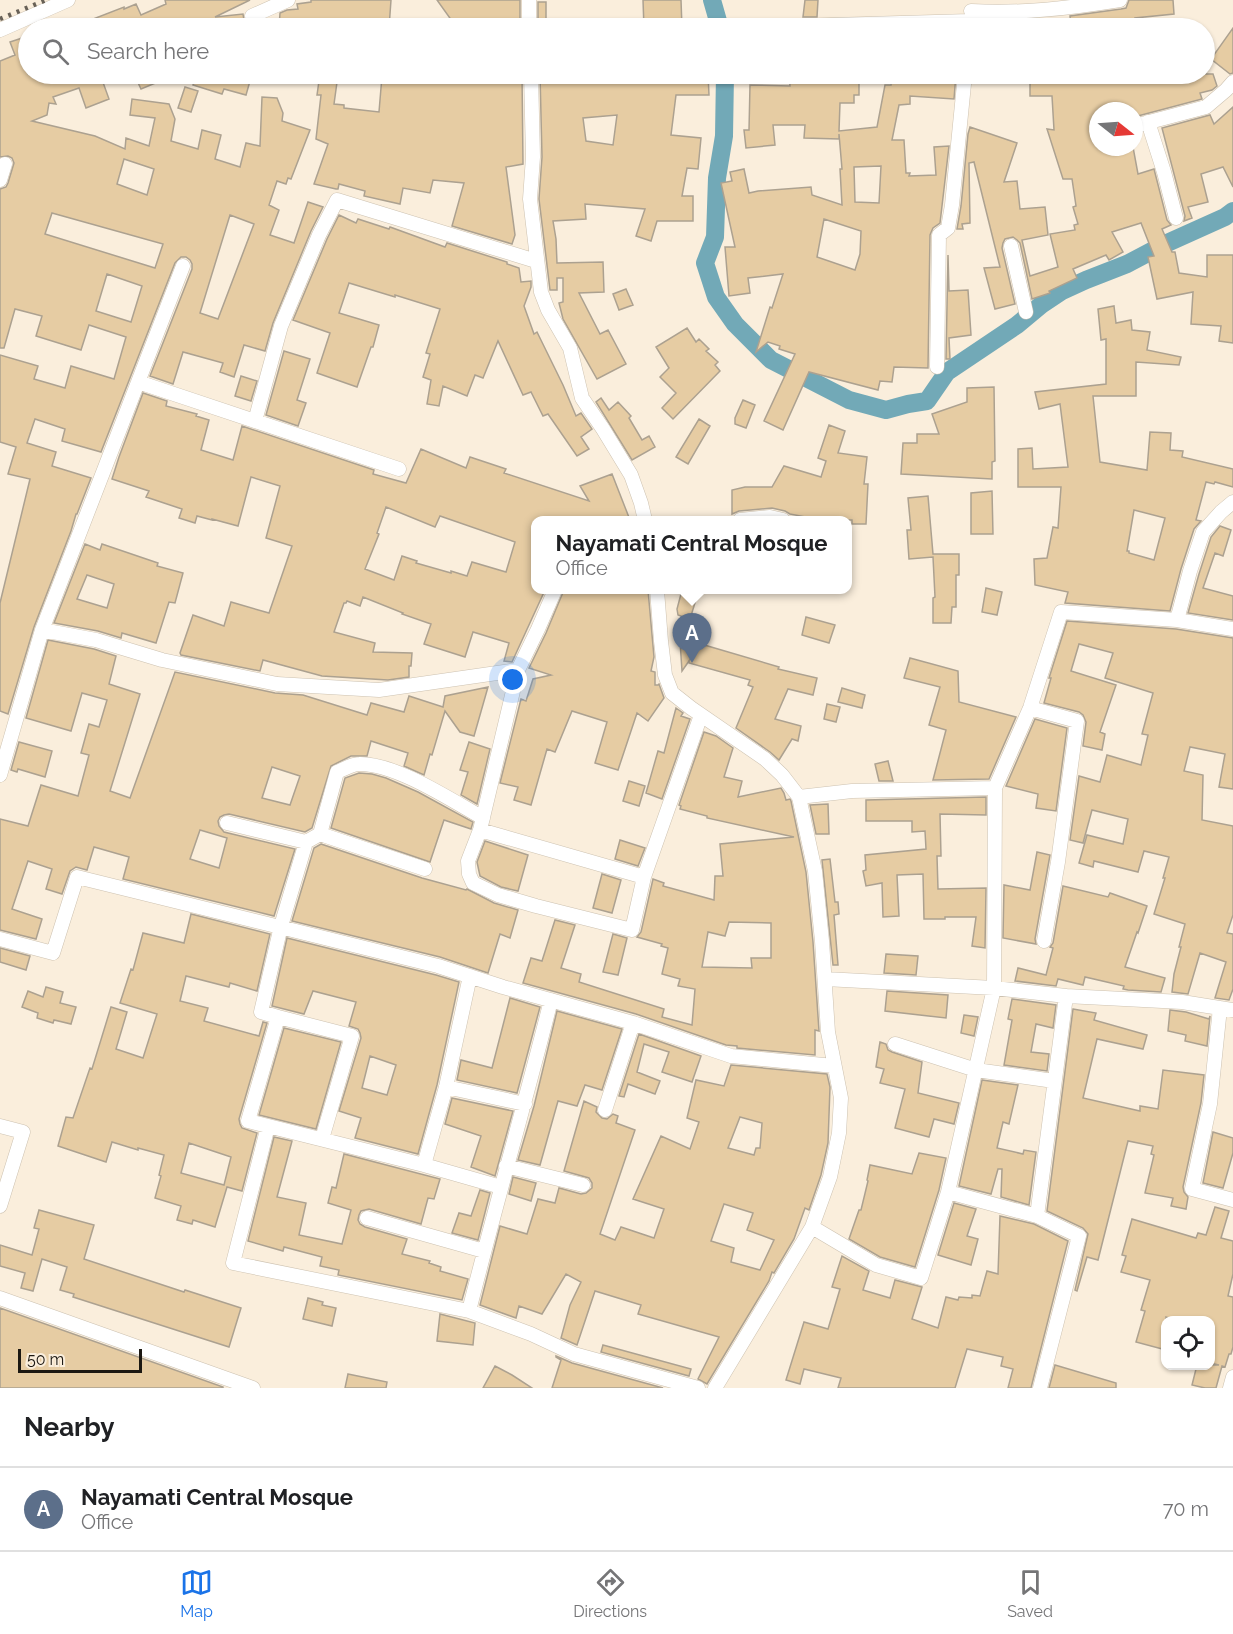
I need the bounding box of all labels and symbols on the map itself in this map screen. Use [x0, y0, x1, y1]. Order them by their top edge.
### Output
north arrow [1089, 102, 1143, 156]
pin: A [672, 614, 712, 663]
your location [498, 665, 527, 694]
scale bar [18, 1346, 142, 1374]

